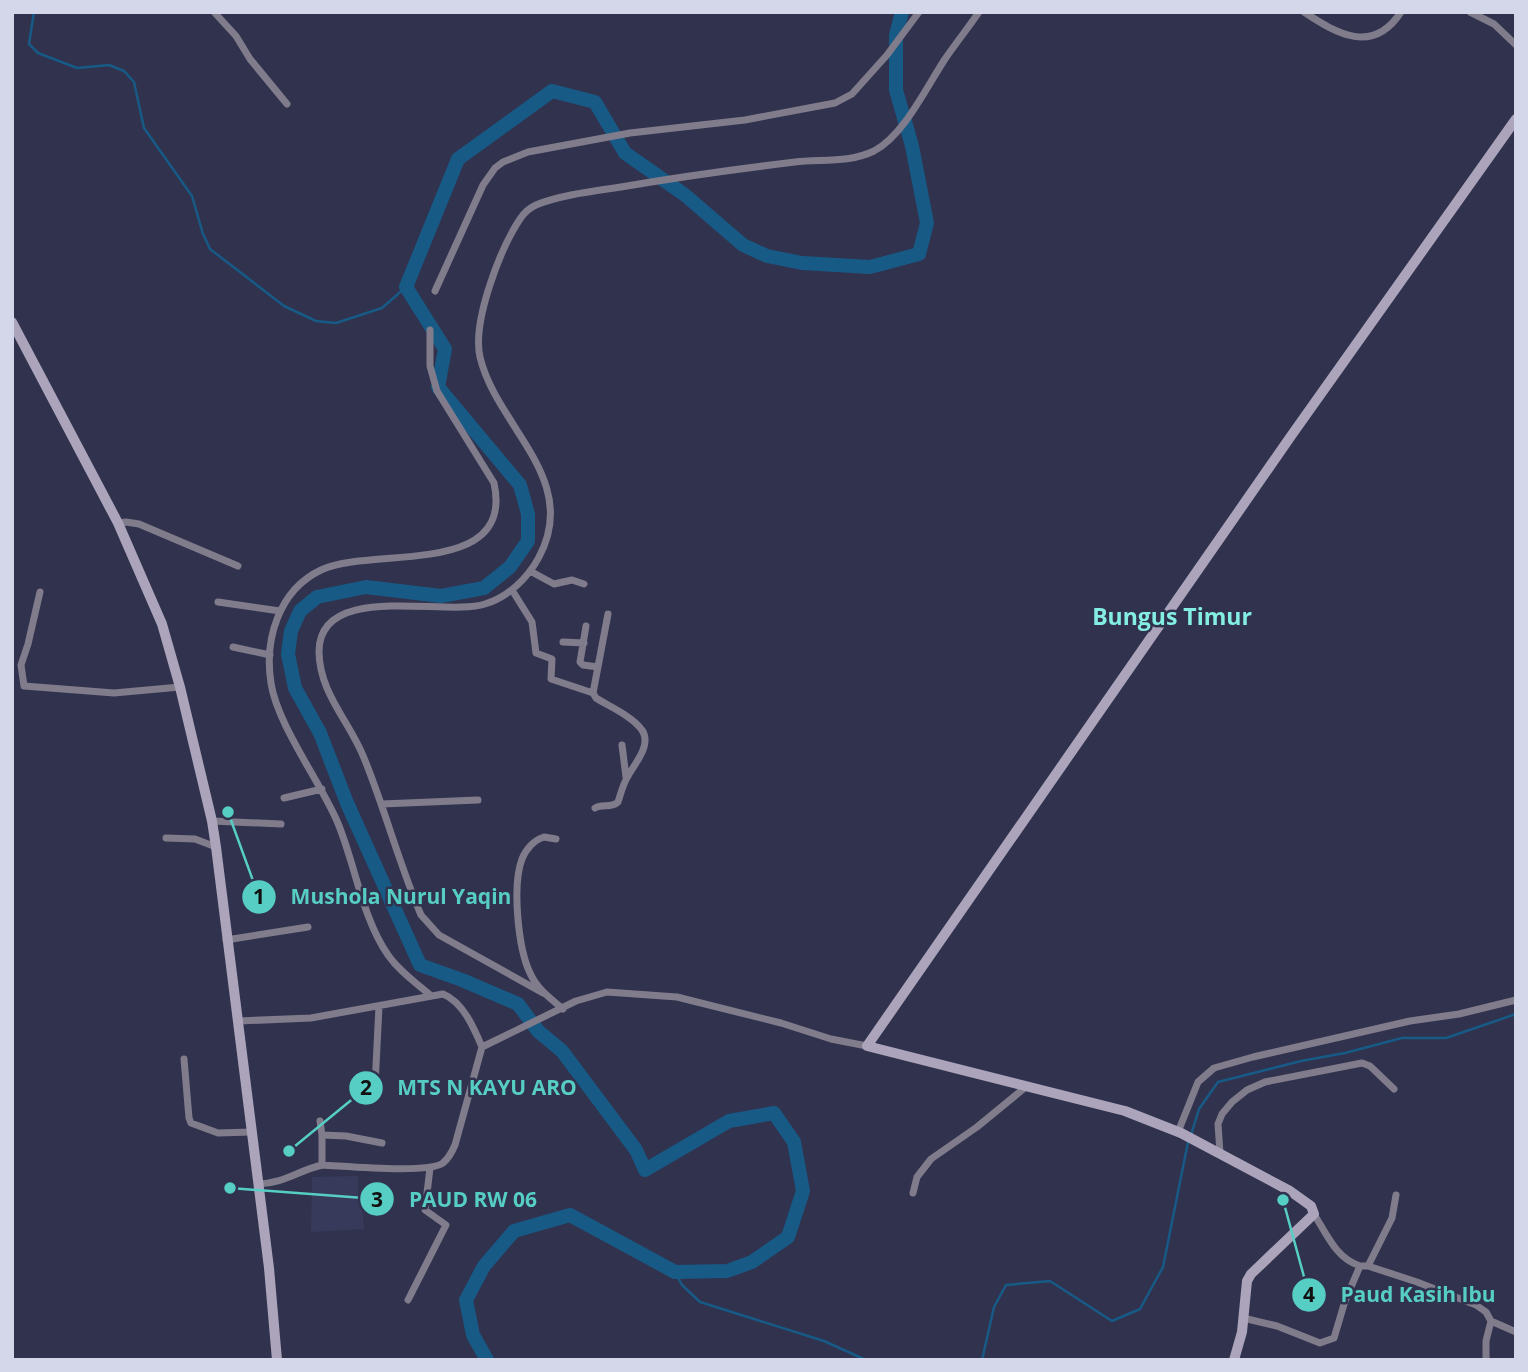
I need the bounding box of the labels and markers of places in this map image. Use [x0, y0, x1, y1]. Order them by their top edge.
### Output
callout: Mushola Nurul Yaqin [242, 876, 526, 918]
callout: MTS N KAYU ARO [349, 1067, 591, 1109]
callout: PAUD RW 06 [360, 1178, 551, 1220]
callout: Paud Kasih Ibu [1292, 1274, 1510, 1316]

